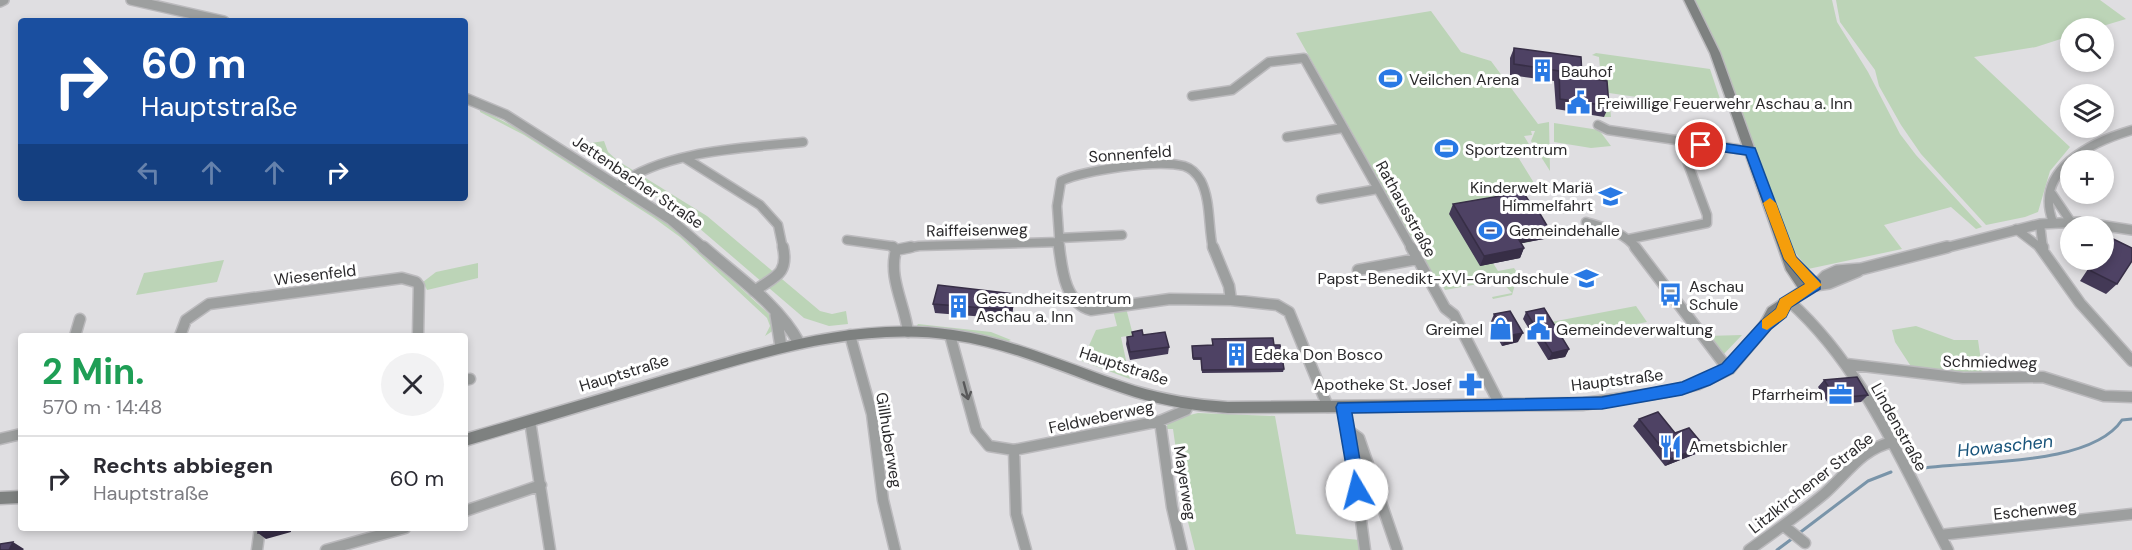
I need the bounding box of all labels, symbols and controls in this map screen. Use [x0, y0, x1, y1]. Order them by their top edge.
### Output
map controls [2060, 18, 2114, 270]
button: search [2060, 18, 2114, 72]
text: 60 m [141, 36, 247, 91]
icon: right [42, 42, 120, 120]
building icon: Bauhof [1530, 58, 1556, 84]
place label: Bauhof [1561, 61, 1613, 82]
sports icon: Veilchen Arena [1378, 66, 1404, 92]
place label: Veilchen Arena [1409, 69, 1519, 90]
button: layers [2060, 84, 2114, 138]
text: Hauptstraße [141, 89, 298, 124]
public building icon: Freiwillige Feuerwehr Aschau a. Inn [1566, 90, 1592, 116]
place label: Freiwillige Feuerwehr Aschau a. Inn [1597, 93, 1852, 114]
pin [1675, 119, 1726, 170]
icon: arrive [1684, 128, 1717, 161]
street label: Jettenbacher Straße [569, 130, 707, 234]
sports icon: Sportzentrum [1434, 136, 1460, 162]
place label: Sportzentrum [1465, 139, 1567, 160]
street label: Sonnenfeld [1088, 141, 1172, 167]
button: + [2060, 150, 2114, 204]
icon: left [132, 156, 165, 189]
icon: ahead [195, 156, 228, 189]
icon: ahead [258, 156, 291, 189]
icon: right [321, 156, 354, 189]
street label: Rathausstraße [1371, 157, 1441, 261]
place label: Kinderwelt Mariä Himmelfahrt [1470, 177, 1593, 216]
school or university icon: Kinderwelt Mariä Himmelfahrt [1598, 183, 1624, 209]
button: − [2060, 216, 2114, 270]
sports icon: Gemeindehalle [1478, 217, 1504, 243]
street label: Raiffeisenweg [926, 219, 1028, 241]
place label: Gemeindehalle [1509, 220, 1620, 241]
street label: Wiesenfeld [273, 260, 357, 290]
school or university icon: Papst-Benedikt-XVI-Grundschule [1574, 265, 1600, 291]
place label: Papst-Benedikt-XVI-Grundschule [1317, 268, 1569, 289]
place label: Aschau Schule [1689, 276, 1744, 315]
bus stop icon: Aschau Schule [1658, 282, 1684, 308]
place label: Gesundheitszentrum Aschau a. Inn [976, 288, 1131, 327]
building icon: Gesundheitszentrum Aschau a. Inn [945, 294, 971, 320]
shop icon: Greimel [1488, 316, 1514, 342]
public building icon: Gemeindeverwaltung [1525, 316, 1551, 342]
place label: Greimel [1425, 319, 1483, 340]
place label: Gemeindeverwaltung [1556, 319, 1713, 340]
building icon: Edeka Don Bosco [1223, 341, 1249, 367]
street label: Hauptstraße [1077, 342, 1171, 390]
place label: Edeka Don Bosco [1254, 344, 1383, 365]
text: 2 Min. [42, 348, 144, 395]
street label: Hauptstraße [577, 349, 671, 397]
street label: Schmiedweg [1942, 351, 2038, 373]
button: close [381, 353, 444, 416]
street label: Hauptstraße [1570, 364, 1664, 396]
pharmacy icon: Apotheke St. Josef [1457, 371, 1483, 397]
place label: Apotheke St. Josef [1314, 374, 1452, 395]
street label: Lindenstraße [1866, 379, 1932, 475]
one-way arrow [960, 381, 972, 400]
office icon: Pfarrheim [1828, 381, 1854, 407]
place label: Pfarrheim [1752, 384, 1823, 405]
street label: Gillhuberweg [871, 391, 907, 489]
text: 570 m · 14:48 [42, 394, 162, 420]
street label: Feldweberweg [1047, 396, 1155, 438]
street label: Litzlkirchener Straße [1744, 428, 1878, 538]
water label: Howaschen [1956, 429, 2054, 463]
restaurant icon: Ametsbichler [1658, 433, 1684, 459]
place label: Ametsbichler [1689, 436, 1788, 457]
street label: Mayerweg [1169, 444, 1201, 522]
text: Rechts abbiegen [93, 451, 273, 480]
position arrow [1325, 458, 1389, 522]
icon: right [42, 462, 75, 495]
text: 60 m [390, 464, 444, 493]
text: Hauptstraße [93, 480, 209, 506]
street label: Eschenweg [1992, 495, 2078, 525]

